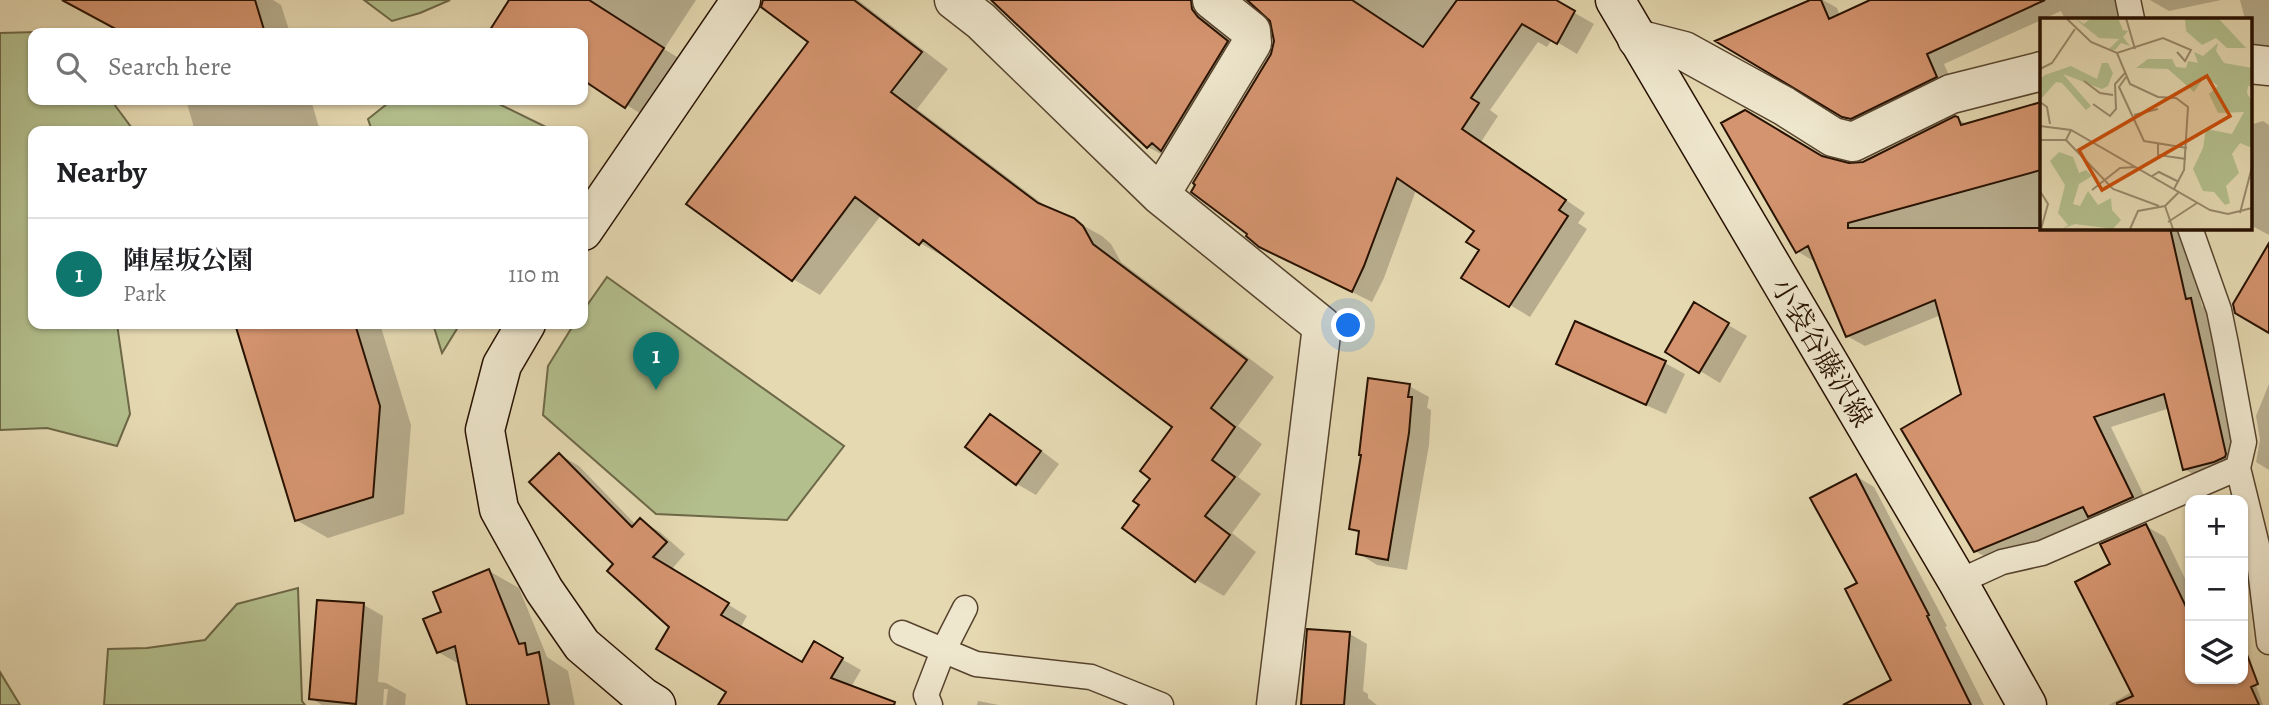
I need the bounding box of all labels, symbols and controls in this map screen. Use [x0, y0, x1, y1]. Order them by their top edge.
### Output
inset map [2040, 18, 2252, 229]
search box [28, 28, 588, 105]
icon: search [52, 48, 90, 86]
text: Search here [108, 49, 232, 84]
text: Nearby [56, 152, 147, 192]
text: 陣屋坂公園 [123, 243, 253, 278]
text: 1 [75, 259, 83, 290]
text: 110 m [508, 259, 560, 290]
street label: 小袋谷藤沢線 [1762, 271, 1881, 434]
text: Park [123, 278, 166, 309]
your location [1331, 308, 1365, 342]
pin: 1 [633, 332, 679, 390]
map controls [2185, 495, 2248, 684]
button: + [2185, 495, 2248, 558]
button: − [2185, 558, 2248, 621]
button: layers [2185, 621, 2248, 684]

